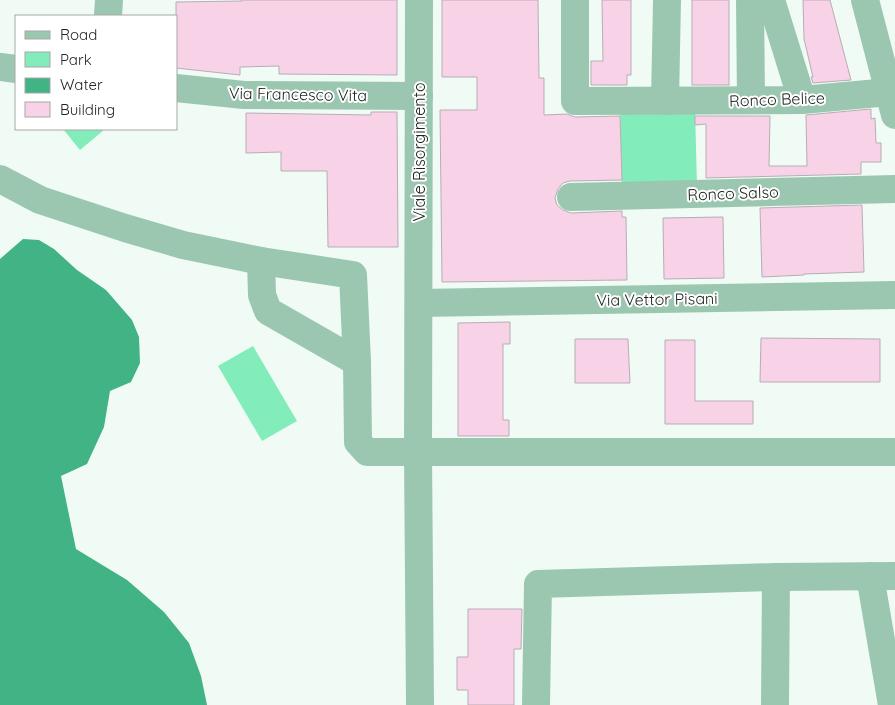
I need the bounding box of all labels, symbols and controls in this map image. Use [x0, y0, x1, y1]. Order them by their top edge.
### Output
legend [15, 15, 178, 130]
text: Road [60, 25, 97, 44]
text: Park [60, 50, 92, 69]
text: Water [60, 75, 103, 94]
street label: Viale Risorgimento [409, 82, 429, 222]
street label: Via Francesco Vita [229, 83, 367, 105]
street label: Ronco Belice [729, 87, 825, 111]
text: Building [60, 100, 115, 119]
street label: Ronco Salso [687, 181, 779, 205]
street label: Via Vettor Pisani [596, 288, 718, 310]

